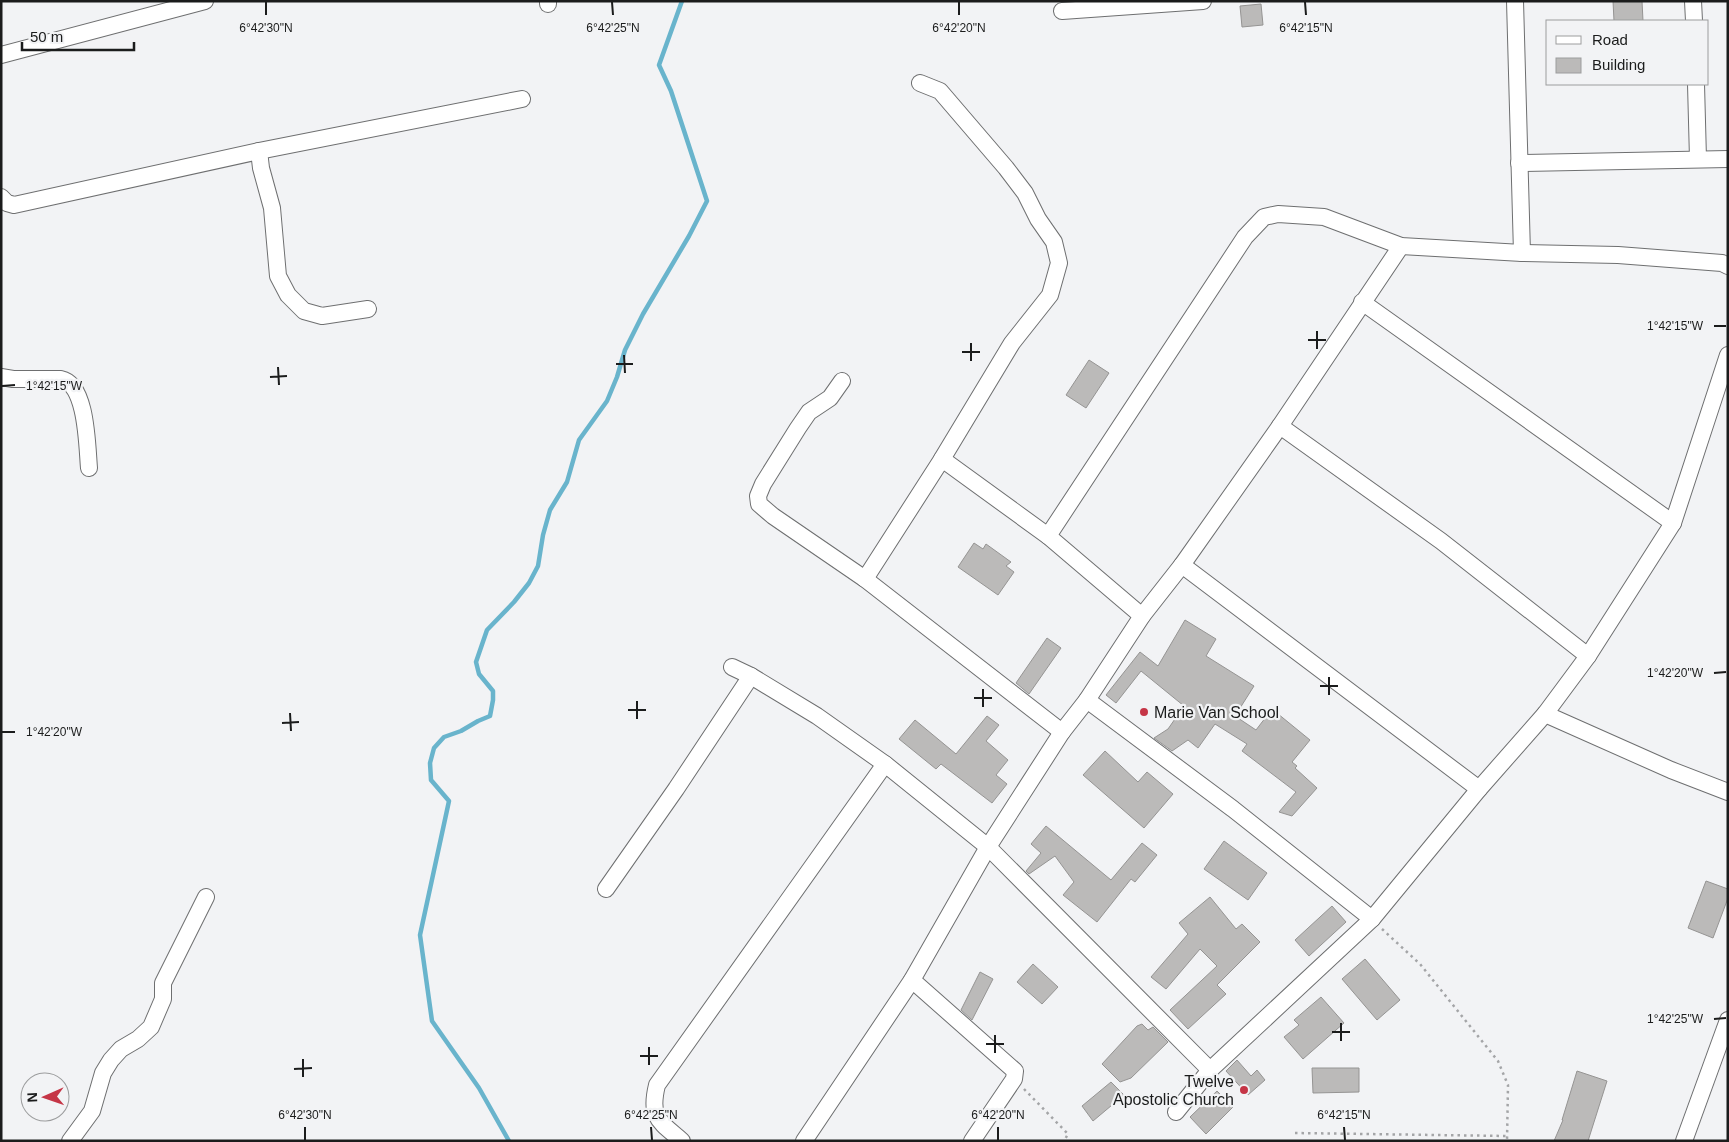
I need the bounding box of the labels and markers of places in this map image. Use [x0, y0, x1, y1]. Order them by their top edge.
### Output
place label: Marie Van School [1154, 704, 1279, 721]
marker: Marie Van School [1138, 706, 1150, 718]
place label: Twelve Apostolic Church [1113, 1073, 1234, 1108]
marker: Twelve Apostolic Church [1238, 1084, 1250, 1096]

